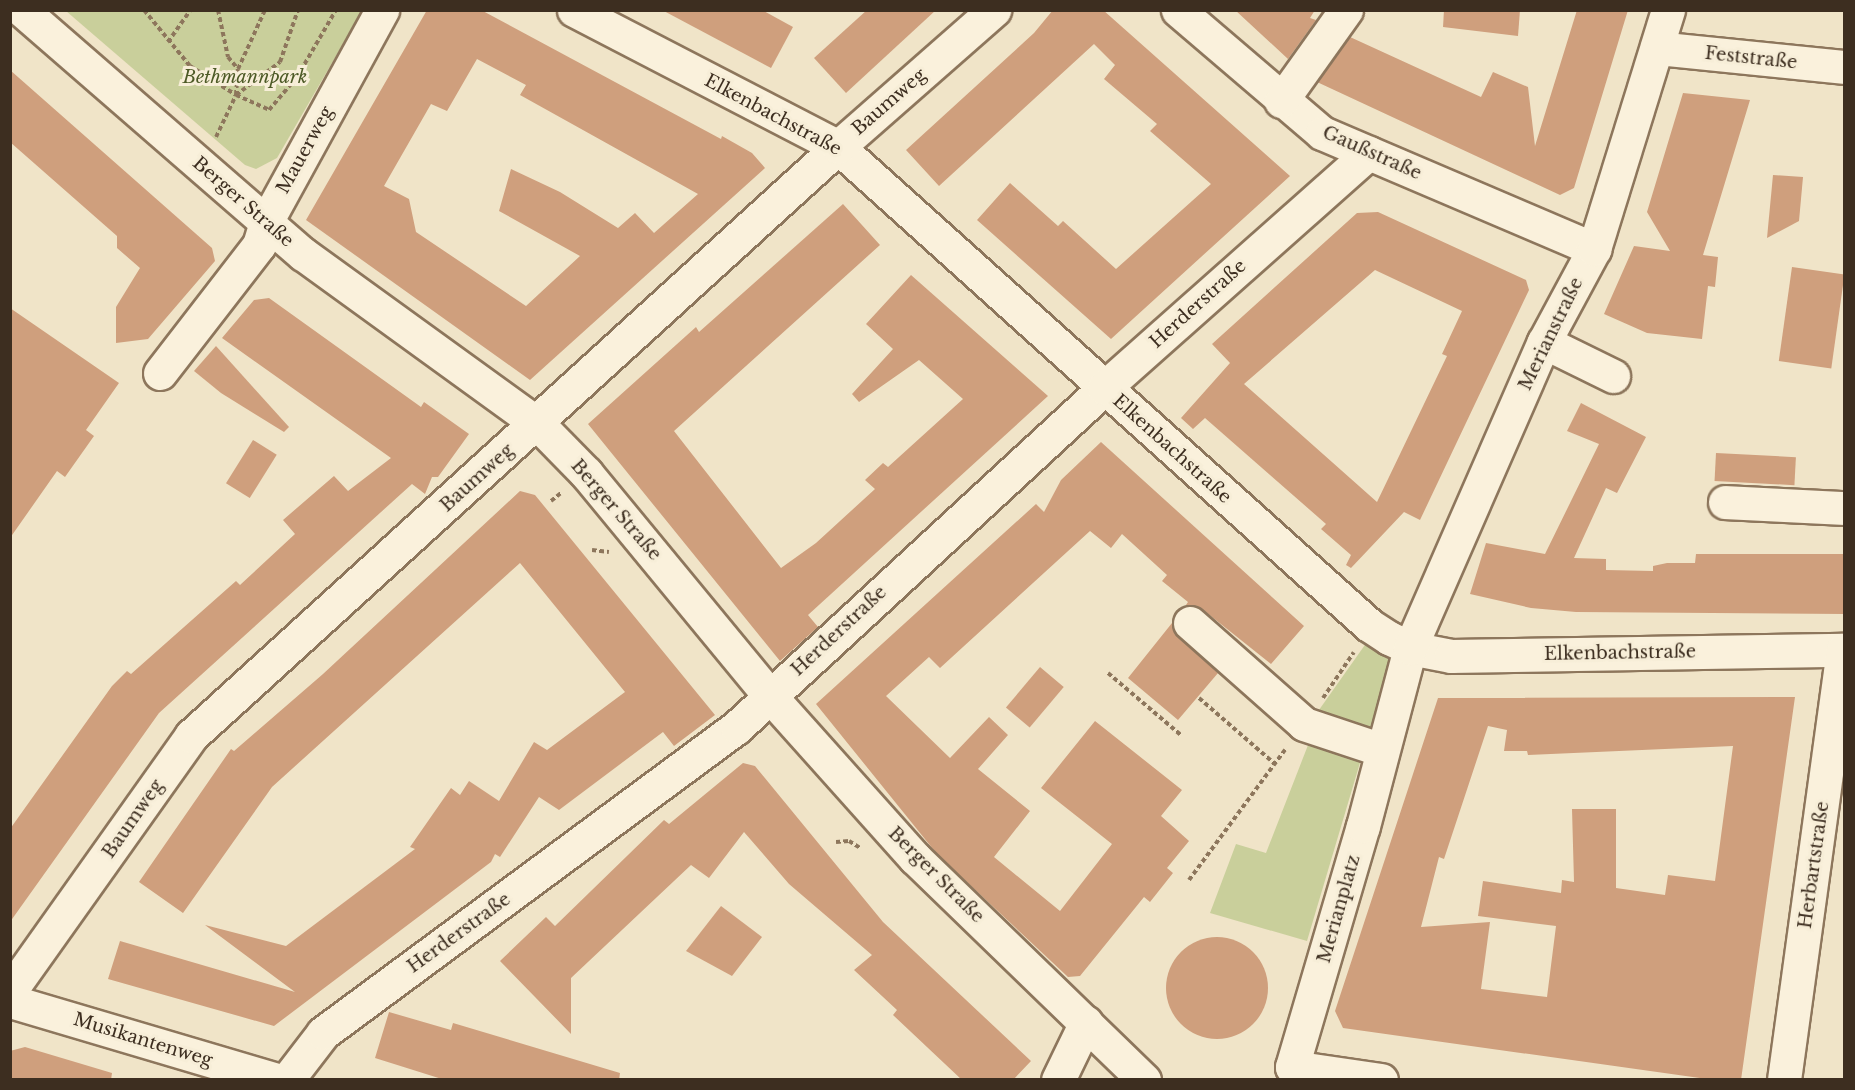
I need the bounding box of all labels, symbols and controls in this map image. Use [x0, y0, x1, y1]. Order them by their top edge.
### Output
street label: Feststraße [1704, 42, 1798, 74]
street label: Baumweg [848, 64, 930, 140]
park label: Bethmannpark [183, 66, 307, 88]
street label: Elkenbachstraße [701, 70, 845, 160]
street label: Mauerweg [272, 102, 338, 198]
street label: Gaußstraße [1319, 122, 1425, 184]
street label: Berger Straße [188, 152, 298, 252]
street label: Herderstraße [1145, 255, 1251, 353]
street label: Merianstraße [1514, 274, 1588, 394]
street label: Elkenbachstraße [1108, 390, 1236, 508]
street label: Baumweg [436, 440, 518, 516]
street label: Berger Straße [566, 455, 666, 565]
street label: Herderstraße [787, 581, 891, 681]
street label: Elkenbachstraße [1544, 641, 1696, 665]
street label: Baumweg [98, 776, 168, 862]
street label: Herbartstraße [1794, 800, 1834, 930]
street label: Berger Straße [883, 822, 989, 928]
street label: Merianplatz [1313, 852, 1365, 966]
street label: Herderstraße [403, 888, 515, 978]
street label: Musikantenweg [71, 1009, 215, 1071]

